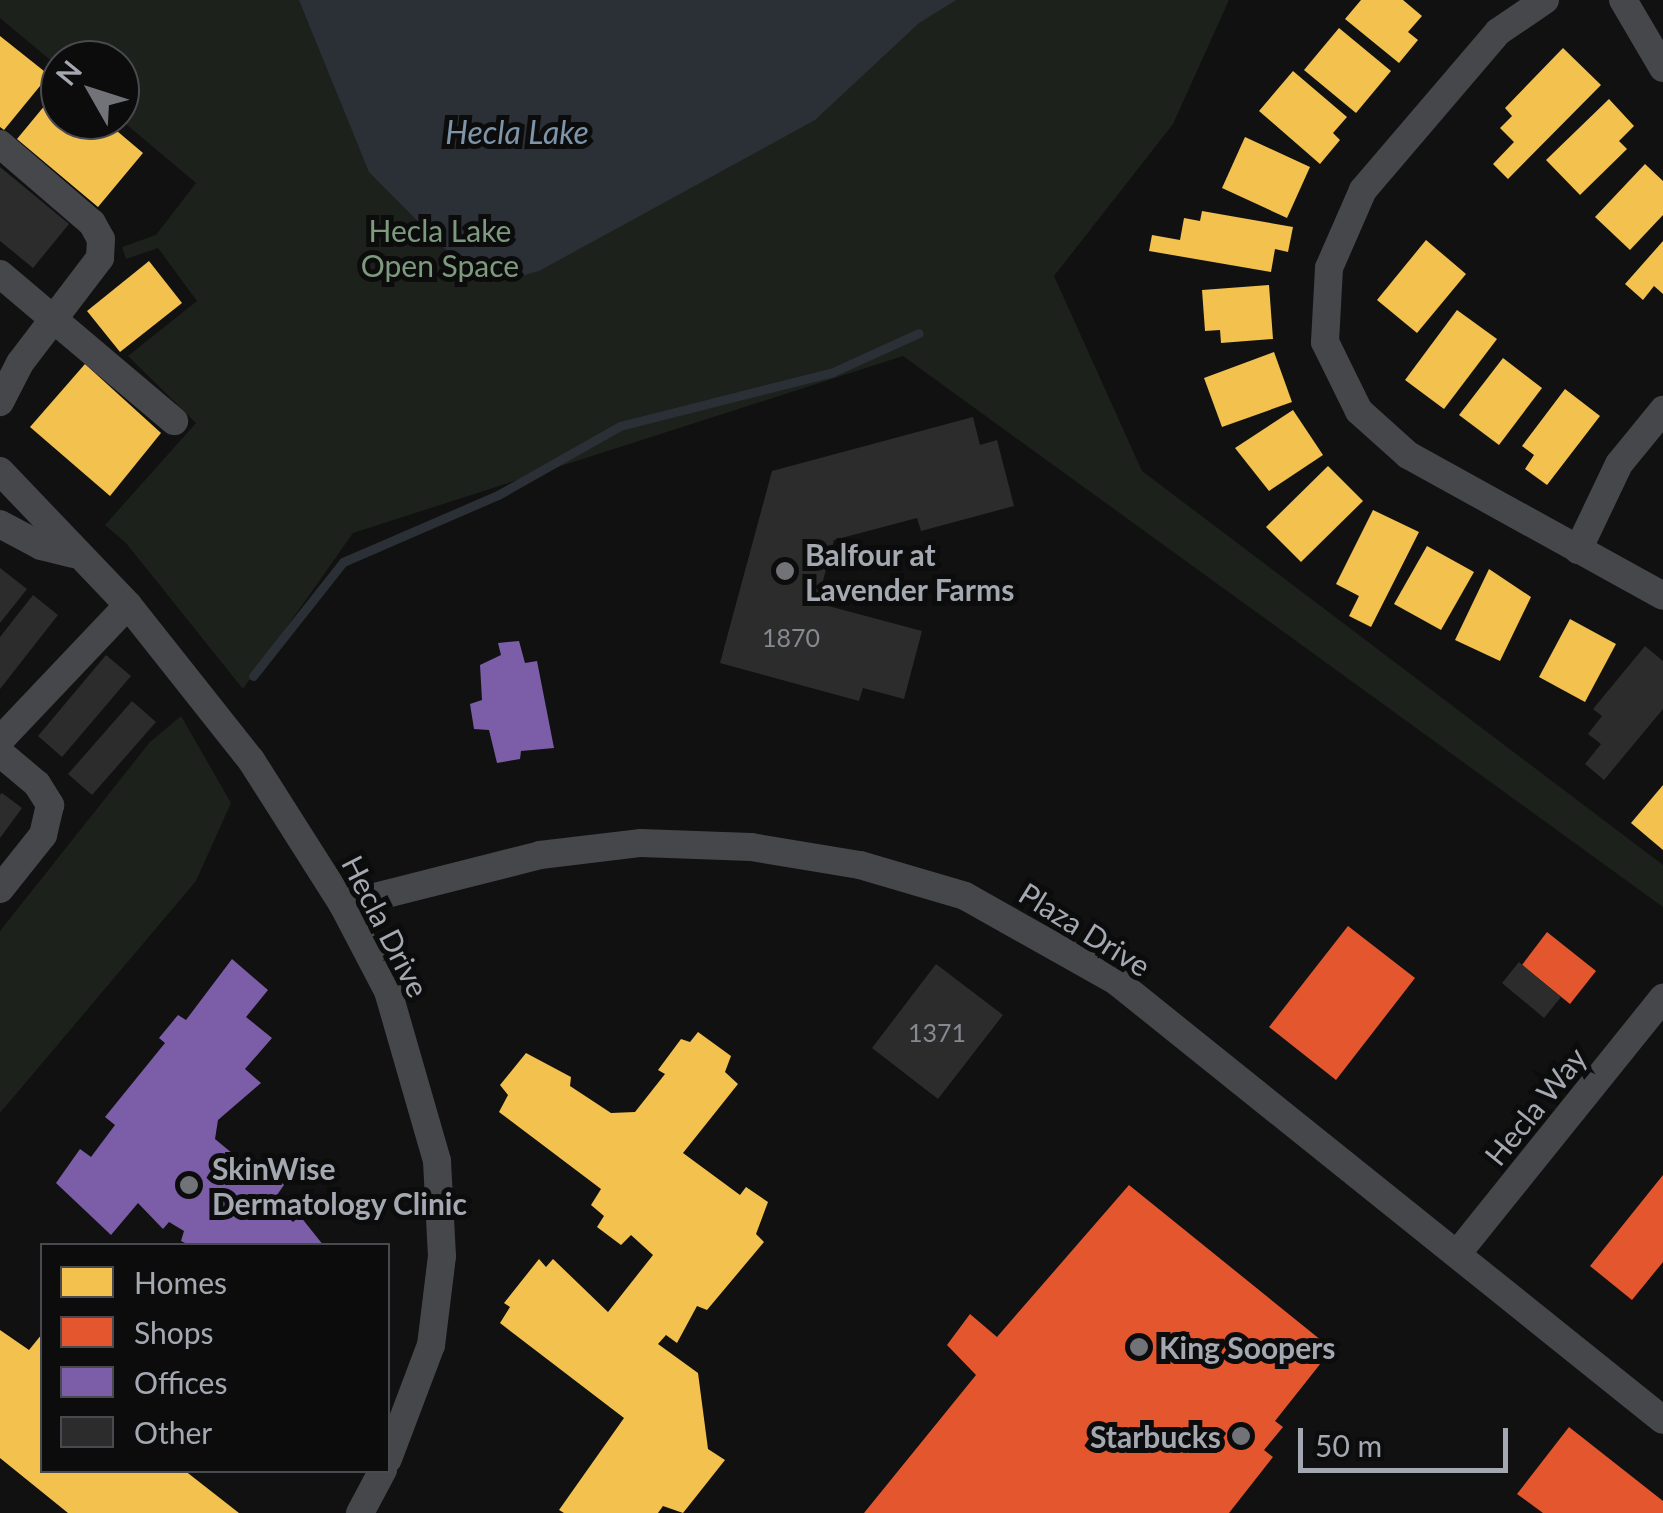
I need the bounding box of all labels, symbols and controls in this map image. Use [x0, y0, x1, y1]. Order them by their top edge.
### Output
north arrow [40, 40, 140, 140]
text: N [48, 53, 88, 91]
water label: Hecla Lake [445, 113, 589, 151]
park label: Hecla Lake Open Space [361, 212, 519, 282]
place label: Balfour at Lavender Farms [805, 536, 1015, 606]
marker: Balfour at Lavender Farms [774, 560, 796, 582]
house number: 1870 [762, 622, 820, 652]
street label: Hecla Drive [335, 849, 437, 1003]
street label: Plaza Drive [1013, 875, 1157, 983]
house number: 1371 [908, 1017, 966, 1047]
street label: Hecla Way [1476, 1040, 1594, 1172]
place label: SkinWise Dermatology Clinic [212, 1150, 468, 1220]
marker: SkinWise Dermatology Clinic [176, 1172, 202, 1198]
legend [40, 1243, 390, 1473]
text: Homes [134, 1264, 227, 1300]
text: Shops [134, 1314, 214, 1350]
place label: King Soopers [1159, 1329, 1336, 1365]
marker: King Soopers [1128, 1336, 1150, 1358]
text: Offices [134, 1364, 227, 1400]
scale bar [1303, 1408, 1513, 1470]
text: Other [134, 1414, 212, 1450]
place label: Starbucks [1090, 1418, 1221, 1454]
marker: Starbucks [1230, 1425, 1252, 1447]
text: 50 m [1315, 1427, 1382, 1463]

